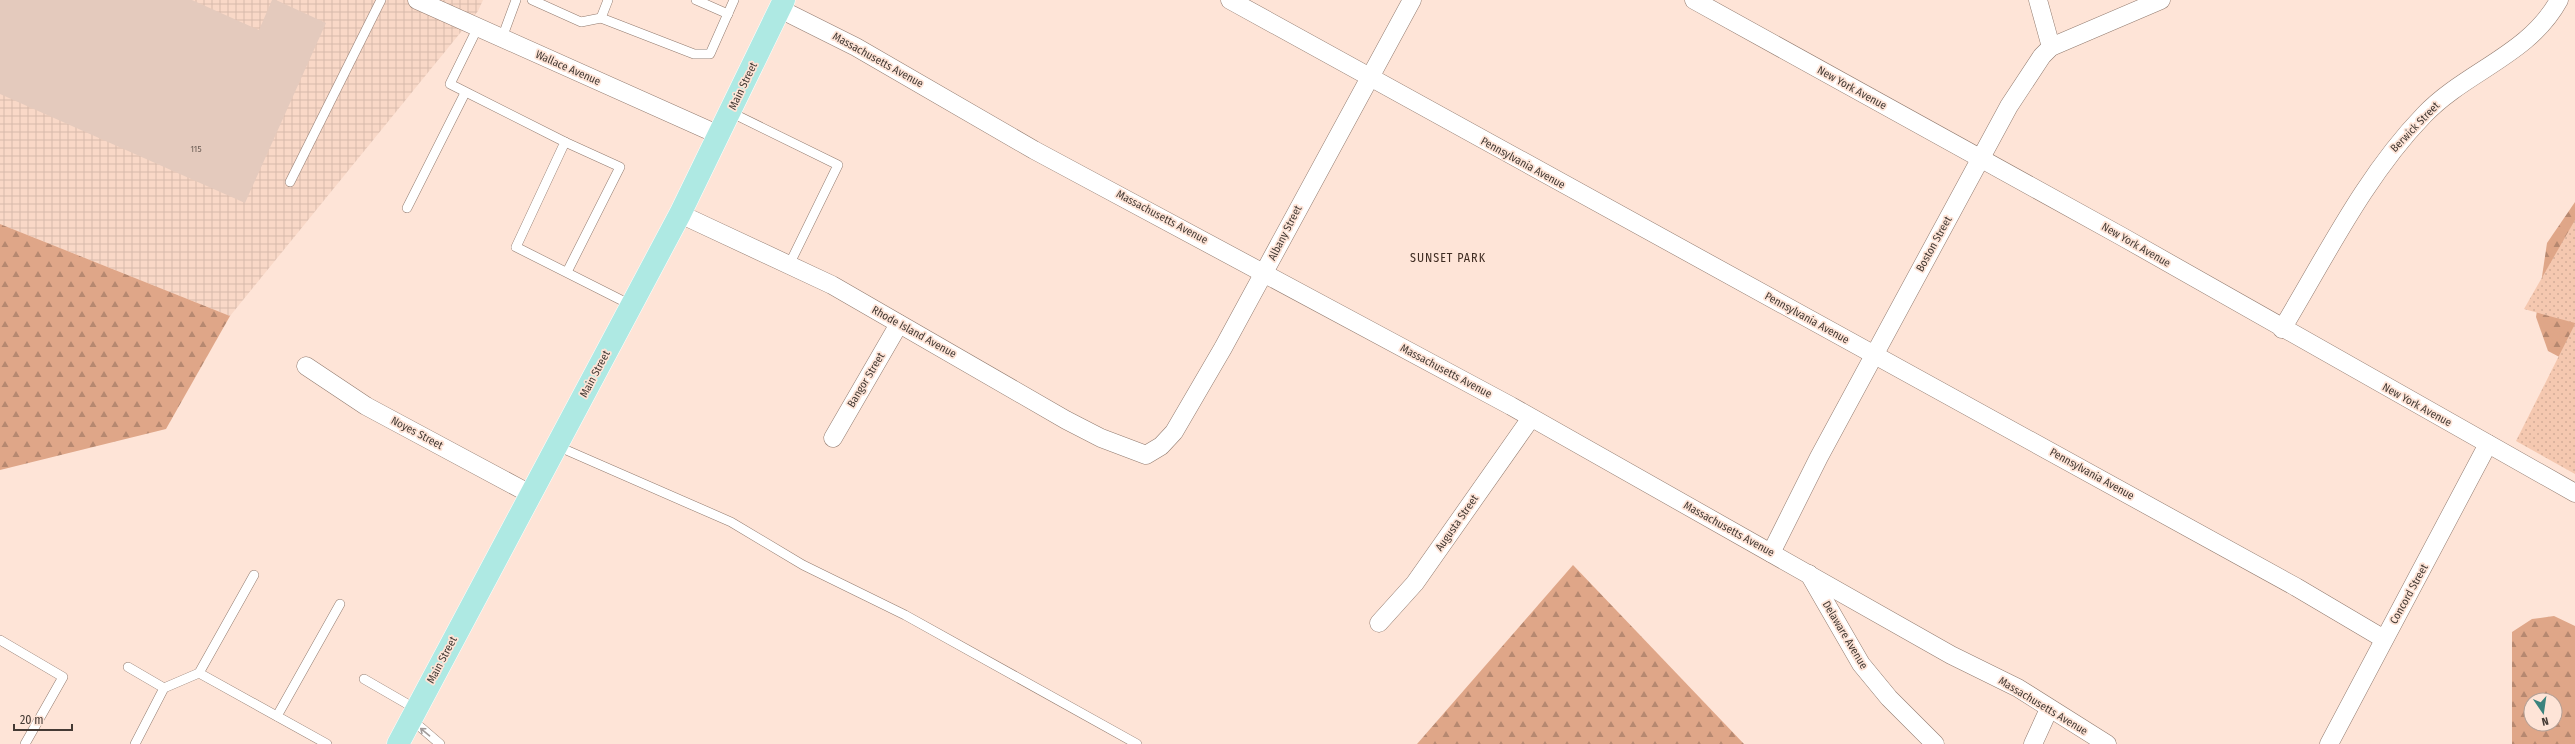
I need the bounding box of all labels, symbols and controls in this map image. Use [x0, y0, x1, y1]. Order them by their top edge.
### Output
street label: Massachusetts Avenue [830, 30, 926, 90]
street label: Wallace Avenue [533, 48, 603, 88]
street label: Main Street [726, 60, 760, 112]
street label: New York Avenue [1815, 64, 1889, 112]
street label: Berwick Street [2388, 99, 2442, 155]
street label: Pennsylvania Avenue [1479, 134, 1567, 192]
house number: 115 [190, 144, 202, 154]
street label: Massachusetts Avenue [1114, 187, 1210, 247]
street label: Albany Street [1266, 203, 1305, 263]
street label: Boston Street [1913, 214, 1955, 274]
street label: New York Avenue [2099, 220, 2173, 270]
district label: SUNSET PARK [1410, 251, 1486, 265]
street label: Pennsylvania Avenue [1763, 289, 1851, 347]
street label: Rhode Island Avenue [869, 303, 959, 361]
street label: Massachusetts Avenue [1398, 341, 1494, 401]
street label: Main Street [577, 348, 613, 400]
street label: Bangor Street [845, 350, 888, 410]
street label: New York Avenue [2380, 381, 2454, 429]
street label: Noyes Street [389, 414, 446, 452]
street label: Pennsylvania Avenue [2048, 445, 2136, 503]
street label: Augusta Street [1433, 492, 1481, 554]
street label: Massachusetts Avenue [1681, 499, 1777, 559]
street label: Concord Street [2387, 562, 2431, 626]
street label: Delaware Avenue [1820, 599, 1870, 671]
street label: Main Street [424, 634, 460, 686]
street label: Massachusetts Avenue [1996, 674, 2090, 738]
north arrow [2523, 692, 2563, 732]
scale bar [14, 706, 72, 732]
text: 20 m [20, 713, 44, 727]
text: N [2540, 714, 2550, 728]
one-way arrow [420, 727, 431, 736]

